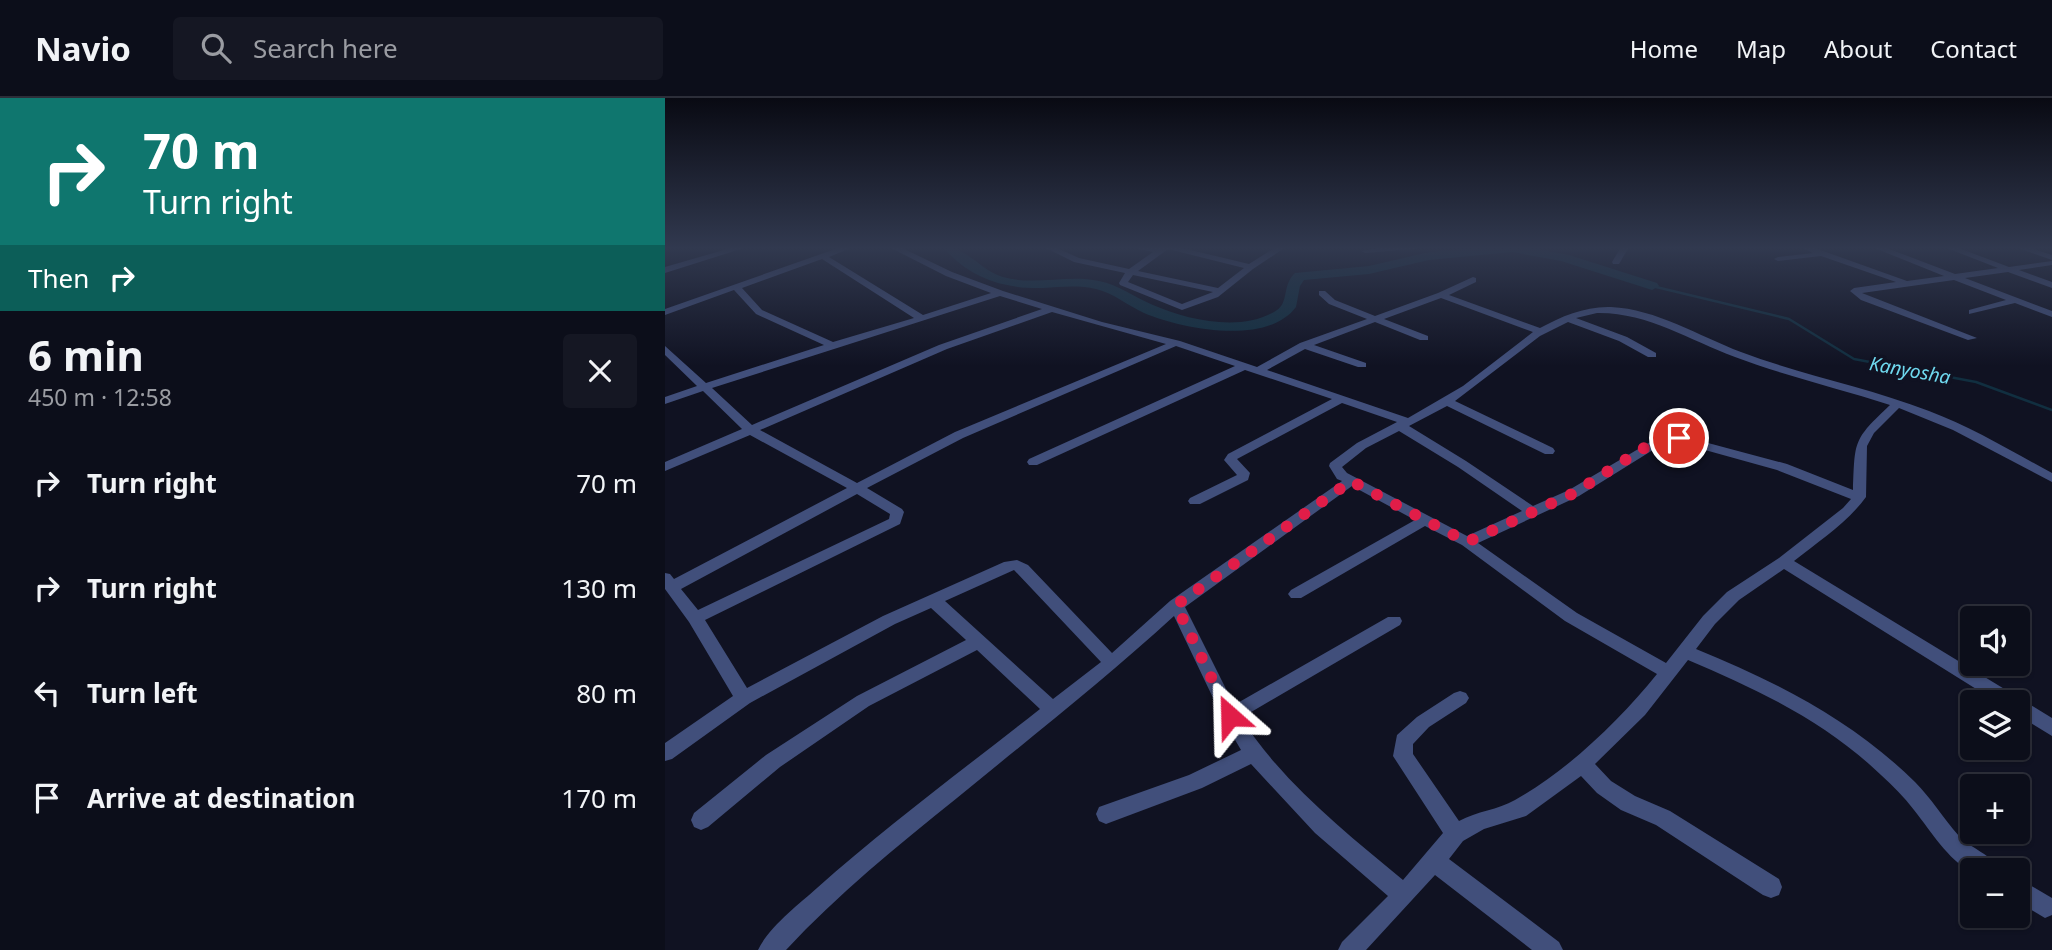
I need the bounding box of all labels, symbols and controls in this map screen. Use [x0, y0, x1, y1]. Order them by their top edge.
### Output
search box [173, 17, 663, 80]
text: Navio [35, 26, 131, 71]
icon: search [197, 29, 235, 67]
text: Search here [253, 30, 398, 66]
text: Home [1630, 32, 1698, 65]
text: Map [1736, 32, 1786, 65]
text: About [1824, 32, 1892, 65]
text: Contact [1930, 32, 2017, 65]
text: 70 m [143, 117, 260, 183]
icon: right [28, 126, 119, 217]
text: Turn right [143, 180, 293, 223]
icon: right [103, 259, 141, 297]
text: Then [28, 260, 89, 296]
text: 6 min [28, 326, 144, 383]
button: close [563, 334, 637, 408]
water label: Kanyosha [1867, 350, 1953, 390]
text: 450 m · 12:58 [28, 381, 172, 413]
pin [1649, 408, 1709, 468]
icon: arrive [1660, 419, 1698, 457]
icon: right [28, 464, 66, 502]
text: Turn right [87, 465, 217, 501]
text: 70 m [576, 465, 637, 501]
icon: right [28, 569, 66, 607]
text: Turn right [87, 570, 217, 606]
text: 130 m [561, 570, 637, 606]
map controls [1960, 606, 2030, 928]
button: sound [1960, 606, 2030, 676]
icon: left [28, 674, 66, 712]
text: Turn left [87, 675, 198, 711]
text: 80 m [576, 675, 637, 711]
position arrow [1193, 679, 1267, 753]
button: layers [1960, 690, 2030, 760]
button: + [1960, 774, 2030, 844]
icon: arrive [28, 779, 66, 817]
text: Arrive at destination [87, 780, 356, 816]
text: 170 m [561, 780, 637, 816]
button: − [1960, 858, 2030, 928]

